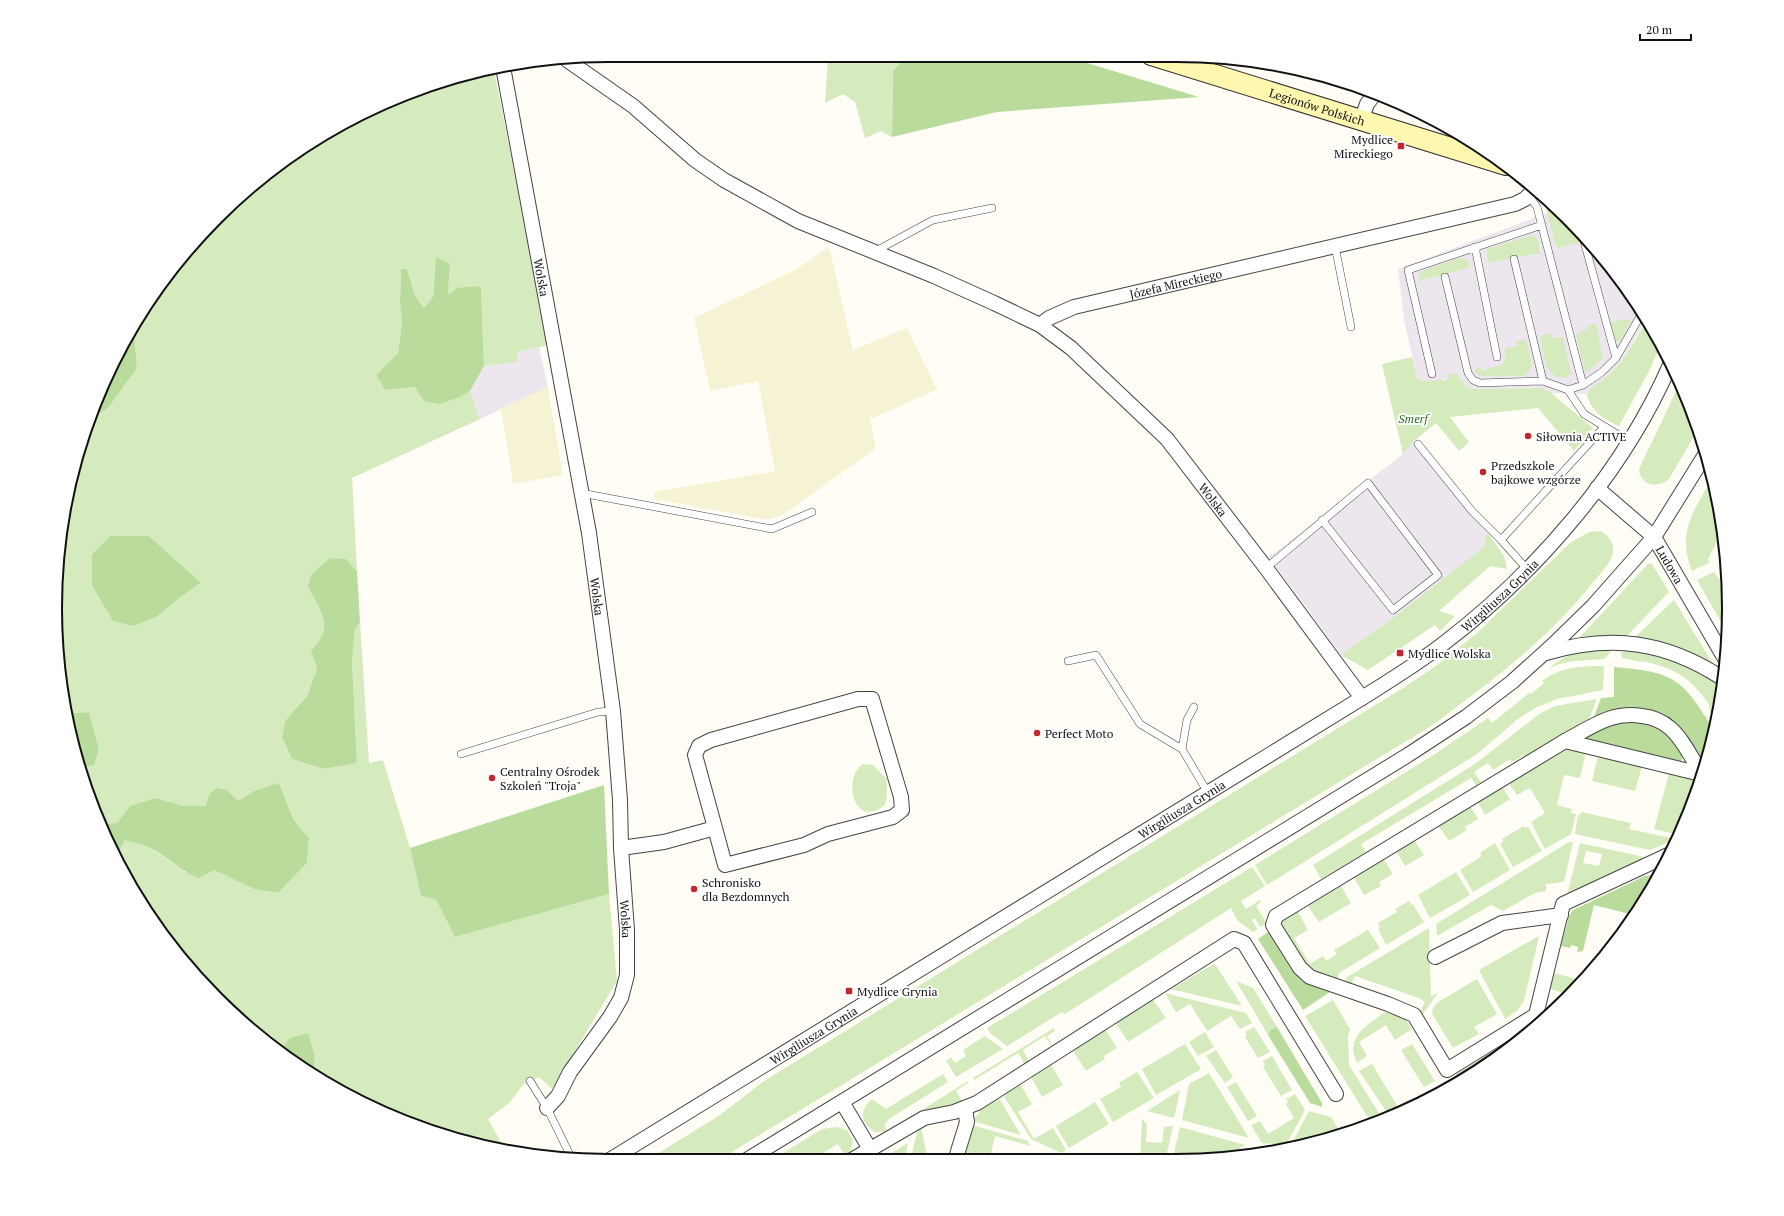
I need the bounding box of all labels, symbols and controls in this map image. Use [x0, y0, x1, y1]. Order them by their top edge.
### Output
scale bar [1640, 16, 1691, 42]
text: 20 m [1646, 22, 1673, 37]
street label: Legionów Polskich [1268, 85, 1367, 128]
place label: Mydlice Mireckiego [1334, 132, 1393, 161]
marker: Mydlice Mireckiego [1396, 141, 1406, 151]
street label: Wolska [531, 257, 553, 298]
street label: Józefa Mireckiego [1128, 265, 1224, 301]
park label: Smerf [1398, 411, 1430, 426]
place label: Siłownia ACTIVE [1536, 429, 1627, 444]
marker: Siłownia ACTIVE [1523, 431, 1533, 441]
place label: Przedszkole bajkowe wzgórze [1491, 458, 1581, 487]
marker: Przedszkole bajkowe wzgórze [1478, 467, 1488, 477]
street label: Wolska [1196, 480, 1231, 519]
street label: Ludowa [1653, 543, 1687, 586]
street label: Wirgiliusza Grynia [1458, 556, 1541, 634]
street label: Wolska [588, 577, 608, 616]
place label: Mydlice Wolska [1408, 646, 1491, 661]
marker: Mydlice Wolska [1395, 648, 1405, 658]
place label: Perfect Moto [1045, 726, 1114, 741]
marker: Perfect Moto [1032, 728, 1042, 738]
place label: Centralny Ośrodek Szkoleń "Troja" [500, 764, 600, 793]
marker: Centralny Ośrodek Szkoleń "Troja" [487, 773, 497, 783]
street label: Wirgiliusza Grynia [1135, 776, 1228, 841]
place label: Schronisko dla Bezdomnych [702, 875, 790, 904]
marker: Schronisko dla Bezdomnych [689, 884, 699, 894]
street label: Wolska [617, 899, 635, 938]
place label: Mydlice Grynia [857, 984, 938, 999]
marker: Mydlice Grynia [844, 986, 854, 996]
street label: Wirgiliusza Grynia [767, 1002, 860, 1067]

